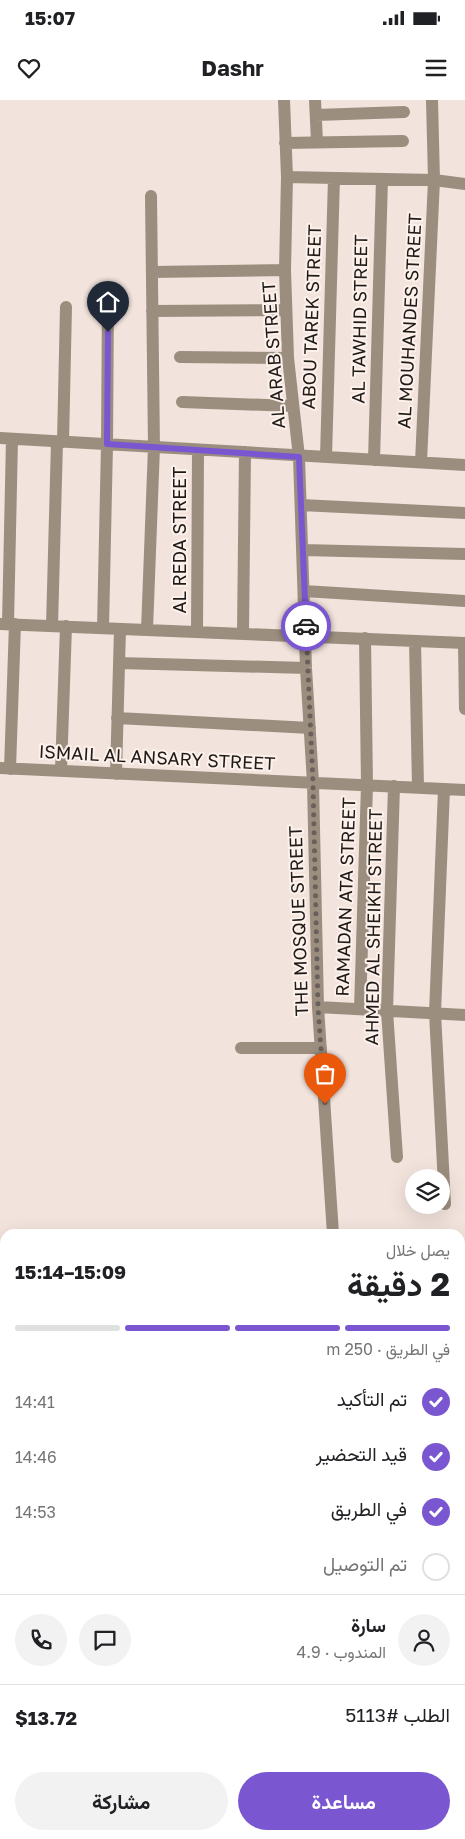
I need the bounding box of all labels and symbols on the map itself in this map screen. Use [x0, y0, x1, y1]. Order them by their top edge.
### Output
street label: AL MOUHANDES STREET [392, 213, 426, 429]
street label: ABOU TAREK STREET [297, 224, 325, 410]
street label: AL TAWHID STREET [347, 234, 371, 404]
pin [87, 281, 129, 332]
street label: AL ARAB STREET [257, 281, 289, 430]
street label: AL REDA STREET [168, 467, 190, 613]
courier [281, 601, 331, 651]
street label: ISMAIL AL ANSARY STREET [38, 740, 276, 774]
street label: RAMADAN ATA STREET [331, 797, 359, 997]
street label: AHMED AL SHEIKH STREET [360, 809, 386, 1045]
street label: THE MOSQUE STREET [284, 825, 312, 1017]
pin [304, 1053, 346, 1104]

